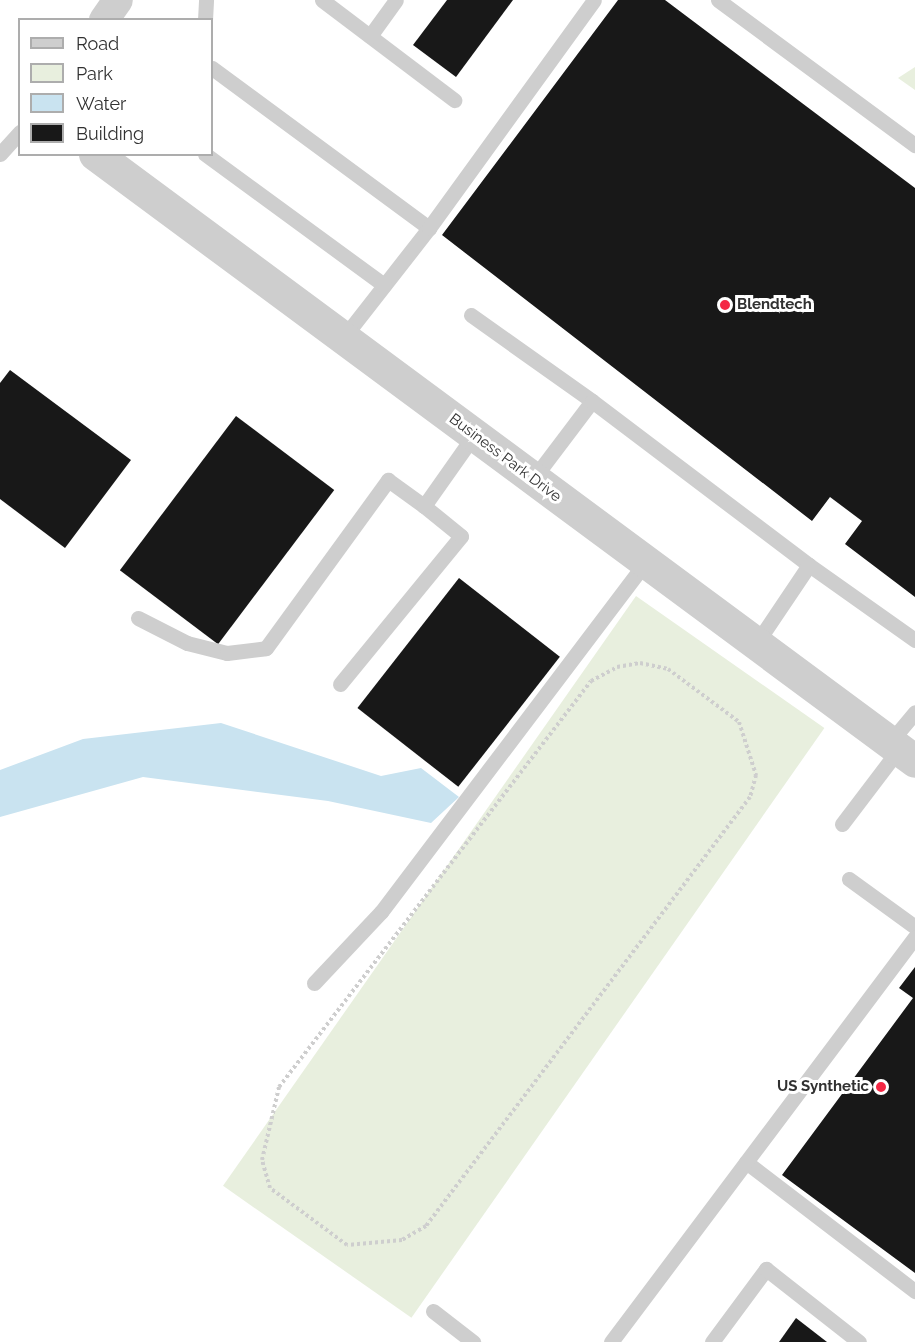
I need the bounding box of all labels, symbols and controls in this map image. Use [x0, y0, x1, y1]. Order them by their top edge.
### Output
legend [18, 18, 213, 156]
text: Road [76, 33, 119, 54]
text: Park [76, 63, 113, 84]
text: Water [76, 93, 126, 114]
text: Building [76, 123, 144, 144]
place label: Blendtech [737, 296, 812, 314]
marker: Blendtech [718, 298, 732, 312]
street label: Business Park Drive [445, 410, 565, 506]
place label: US Synthetic [777, 1078, 869, 1096]
marker: US Synthetic [874, 1080, 888, 1094]

